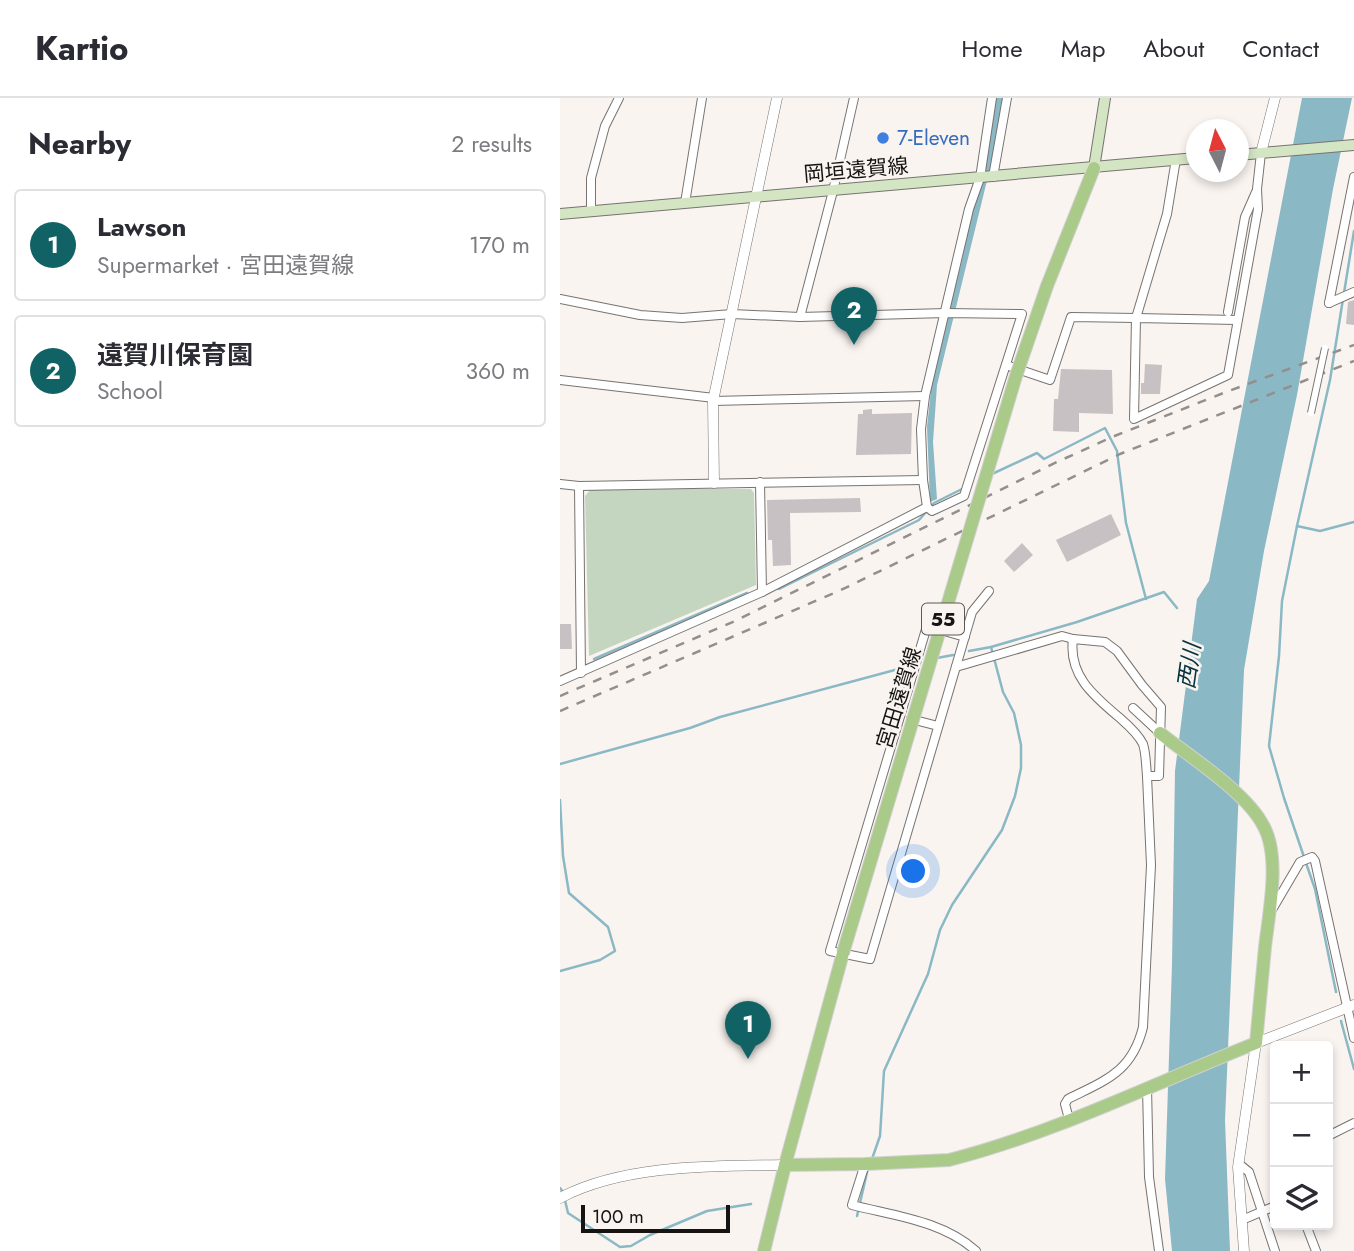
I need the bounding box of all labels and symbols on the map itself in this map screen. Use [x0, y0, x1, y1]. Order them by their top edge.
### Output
north arrow [1186, 119, 1249, 182]
place label: 7-Eleven [897, 123, 970, 153]
marker: 7-Eleven [875, 130, 891, 146]
street label: 岡垣遠賀線 [802, 150, 910, 190]
pin: 2 [831, 287, 877, 345]
road number: 55 [922, 604, 964, 634]
water label: 西川 [1169, 638, 1209, 691]
street label: 宮田遠賀線 [869, 643, 929, 753]
your location [896, 854, 930, 888]
pin: 1 [725, 1001, 771, 1059]
scale bar [581, 1202, 730, 1234]

